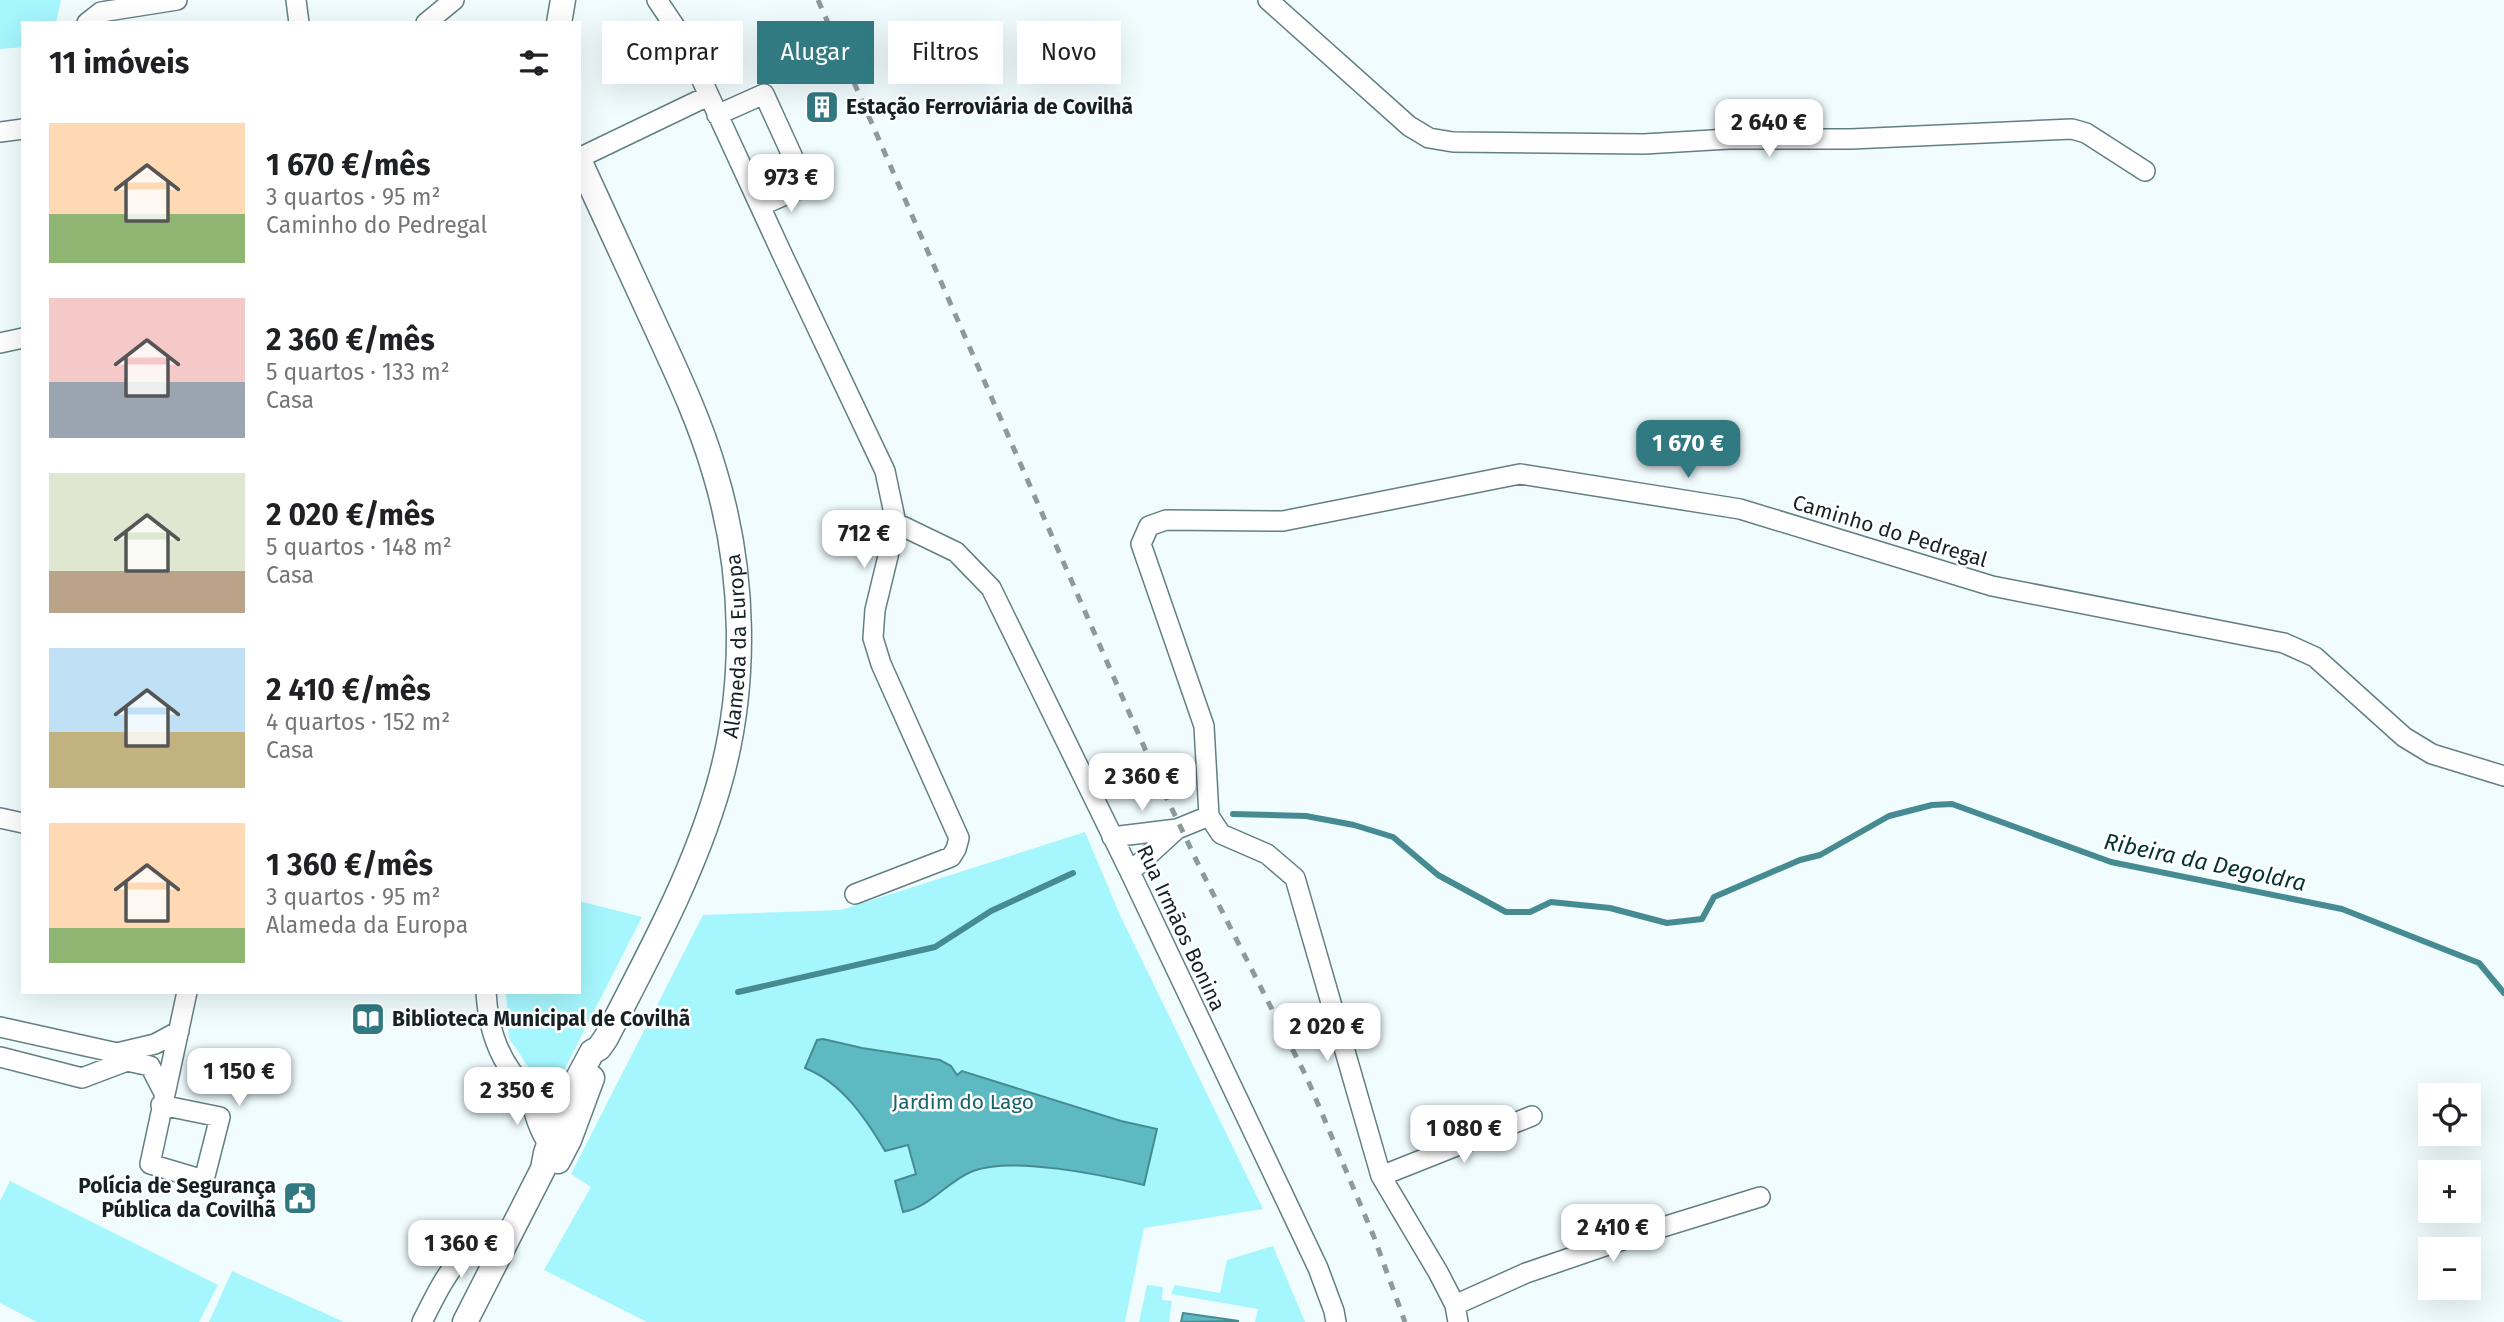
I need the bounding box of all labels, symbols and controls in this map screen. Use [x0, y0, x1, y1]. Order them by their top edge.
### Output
chip: Comprar [602, 21, 743, 84]
chip: Alugar [757, 21, 874, 84]
chip: Filtros [888, 21, 1003, 84]
chip: Novo [1017, 21, 1121, 84]
icon: filters [515, 44, 553, 82]
text: 11 imóveis [49, 45, 189, 81]
building icon: Estação Ferroviária de Covilhã [803, 88, 841, 126]
place label: Estação Ferroviária de Covilhã [846, 94, 1133, 120]
pin: 2 640 € [1704, 100, 1834, 159]
text: 2 640 € [1731, 108, 1807, 136]
text: 1 670 €/mês [266, 147, 430, 183]
icon: home [105, 151, 189, 235]
pin: 973 € [742, 154, 840, 214]
text: 973 € [764, 163, 818, 191]
text: 3 quartos · 95 m² [266, 183, 440, 211]
text: Caminho do Pedregal [266, 211, 487, 239]
text: 2 360 €/mês [266, 322, 435, 358]
icon: home [105, 326, 189, 410]
text: 5 quartos · 133 m² [266, 358, 450, 386]
text: Casa [266, 386, 314, 414]
pin: 1 670 € [1623, 420, 1753, 480]
text: 1 670 € [1652, 429, 1724, 457]
street label: Caminho do Pedregal [1790, 489, 1990, 573]
text: 2 020 €/mês [266, 497, 435, 533]
icon: home [105, 501, 189, 585]
pin: 712 € [815, 510, 913, 570]
text: 712 € [838, 519, 890, 547]
text: 5 quartos · 148 m² [266, 533, 452, 561]
street label: Alameda da Europa [717, 552, 752, 740]
text: Casa [266, 561, 314, 589]
text: 2 410 €/mês [266, 672, 431, 708]
icon: home [105, 676, 189, 760]
text: 4 quartos · 152 m² [266, 708, 450, 736]
text: Casa [266, 736, 314, 764]
pin: 2 360 € [1077, 754, 1207, 813]
text: 2 360 € [1105, 762, 1179, 790]
water label: Ribeira da Degoldra [2101, 827, 2309, 897]
street label: Rua Irmãos Bonina [1131, 841, 1231, 1015]
text: 1 360 €/mês [266, 847, 433, 883]
icon: home [105, 851, 189, 935]
text: 3 quartos · 95 m² [266, 883, 440, 911]
text: Alameda da Europa [266, 911, 468, 939]
library icon: Biblioteca Municipal de Covilhã [349, 1000, 387, 1038]
pin: 2 020 € [1262, 1004, 1392, 1063]
place label: Biblioteca Municipal de Covilhã [392, 1006, 690, 1032]
text: 2 020 € [1290, 1012, 1364, 1040]
pin: 1 150 € [174, 1048, 304, 1108]
text: 1 150 € [203, 1057, 275, 1085]
pin: 2 350 € [452, 1068, 582, 1127]
text: 2 350 € [480, 1076, 554, 1104]
map controls [2418, 1083, 2481, 1300]
button: locate [2418, 1083, 2481, 1146]
park label: Jardim do Lago [892, 1089, 1034, 1115]
pin: 1 080 € [1399, 1106, 1529, 1165]
text: 1 080 € [1426, 1114, 1502, 1142]
button: + [2418, 1160, 2481, 1223]
place label: Polícia de Segurança Pública da Covilhã [78, 1173, 276, 1223]
public building icon: Polícia de Segurança Pública da Covilhã [281, 1179, 319, 1217]
pin: 2 410 € [1548, 1204, 1678, 1264]
text: 2 410 € [1577, 1213, 1649, 1241]
pin: 1 360 € [396, 1220, 526, 1280]
text: 1 360 € [424, 1229, 498, 1257]
button: − [2418, 1237, 2481, 1300]

